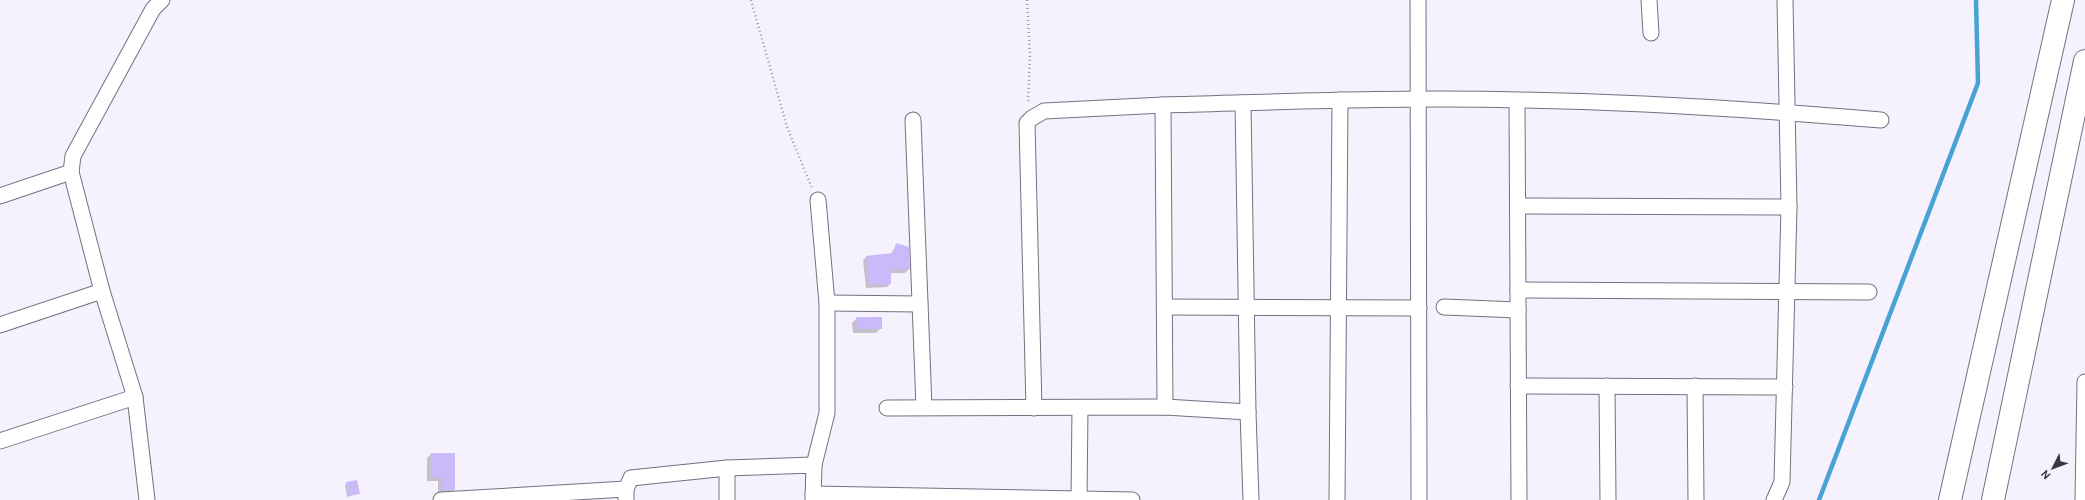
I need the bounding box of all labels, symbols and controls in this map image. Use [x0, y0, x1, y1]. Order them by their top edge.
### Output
north arrow [2033, 448, 2073, 488]
text: N [2038, 467, 2053, 482]

